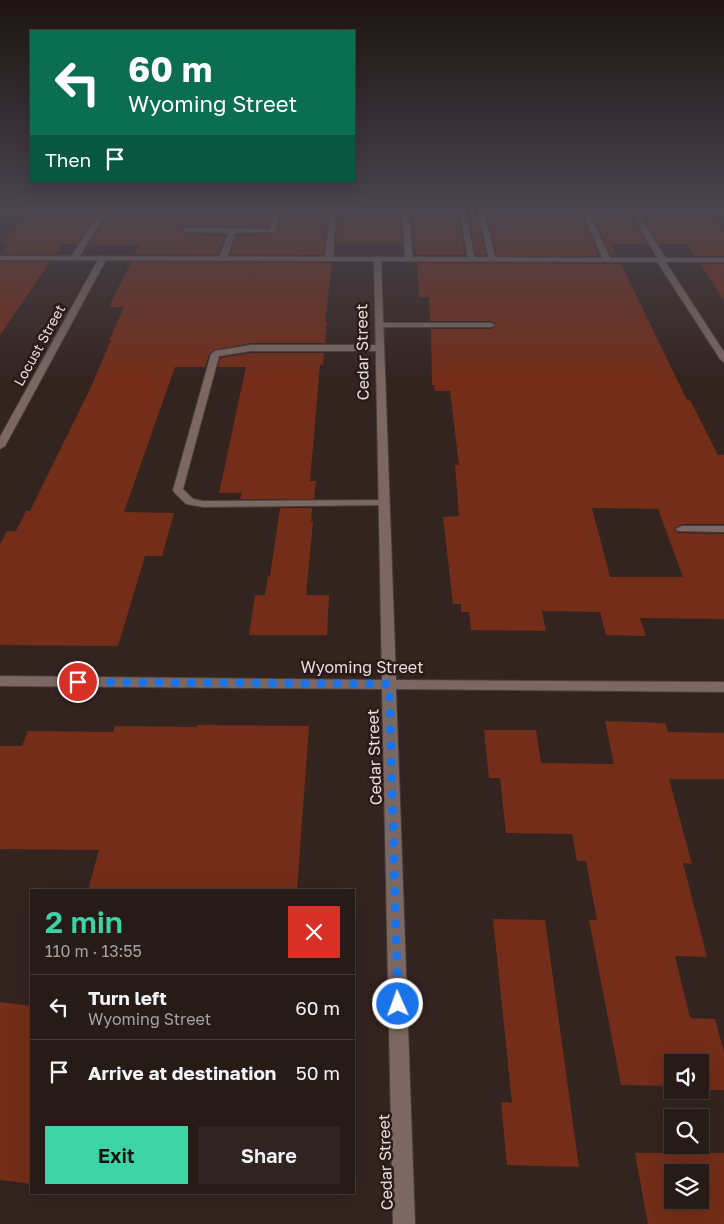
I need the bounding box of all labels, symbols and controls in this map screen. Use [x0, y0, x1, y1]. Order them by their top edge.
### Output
text: 60 m [128, 48, 212, 90]
icon: left [45, 50, 110, 115]
text: Wyoming Street [128, 90, 297, 117]
icon: arrive [101, 145, 129, 173]
text: Then [45, 148, 91, 171]
street label: Locust Street [10, 301, 68, 389]
street label: Cedar Street [351, 304, 373, 400]
street label: Wyoming Street [300, 657, 424, 677]
pin [57, 661, 99, 703]
icon: arrive [64, 668, 92, 696]
street label: Cedar Street [362, 708, 386, 806]
text: 2 min [45, 904, 123, 940]
button: close [288, 906, 340, 958]
text: 110 m · 13:55 [45, 941, 142, 961]
position arrow [371, 977, 423, 1029]
text: Turn left [88, 986, 167, 1009]
icon: left [45, 993, 73, 1021]
text: 60 m [295, 996, 340, 1019]
text: Wyoming Street [88, 1009, 211, 1029]
map controls [664, 1054, 709, 1209]
button: sound [664, 1054, 709, 1099]
icon: arrive [45, 1058, 73, 1086]
text: Arrive at destination [88, 1061, 276, 1084]
text: 50 m [296, 1061, 340, 1084]
button: search [664, 1109, 709, 1154]
street label: Cedar Street [373, 1113, 397, 1211]
button: Exit [45, 1126, 188, 1184]
button: Share [198, 1126, 340, 1184]
button: layers [664, 1164, 709, 1209]

